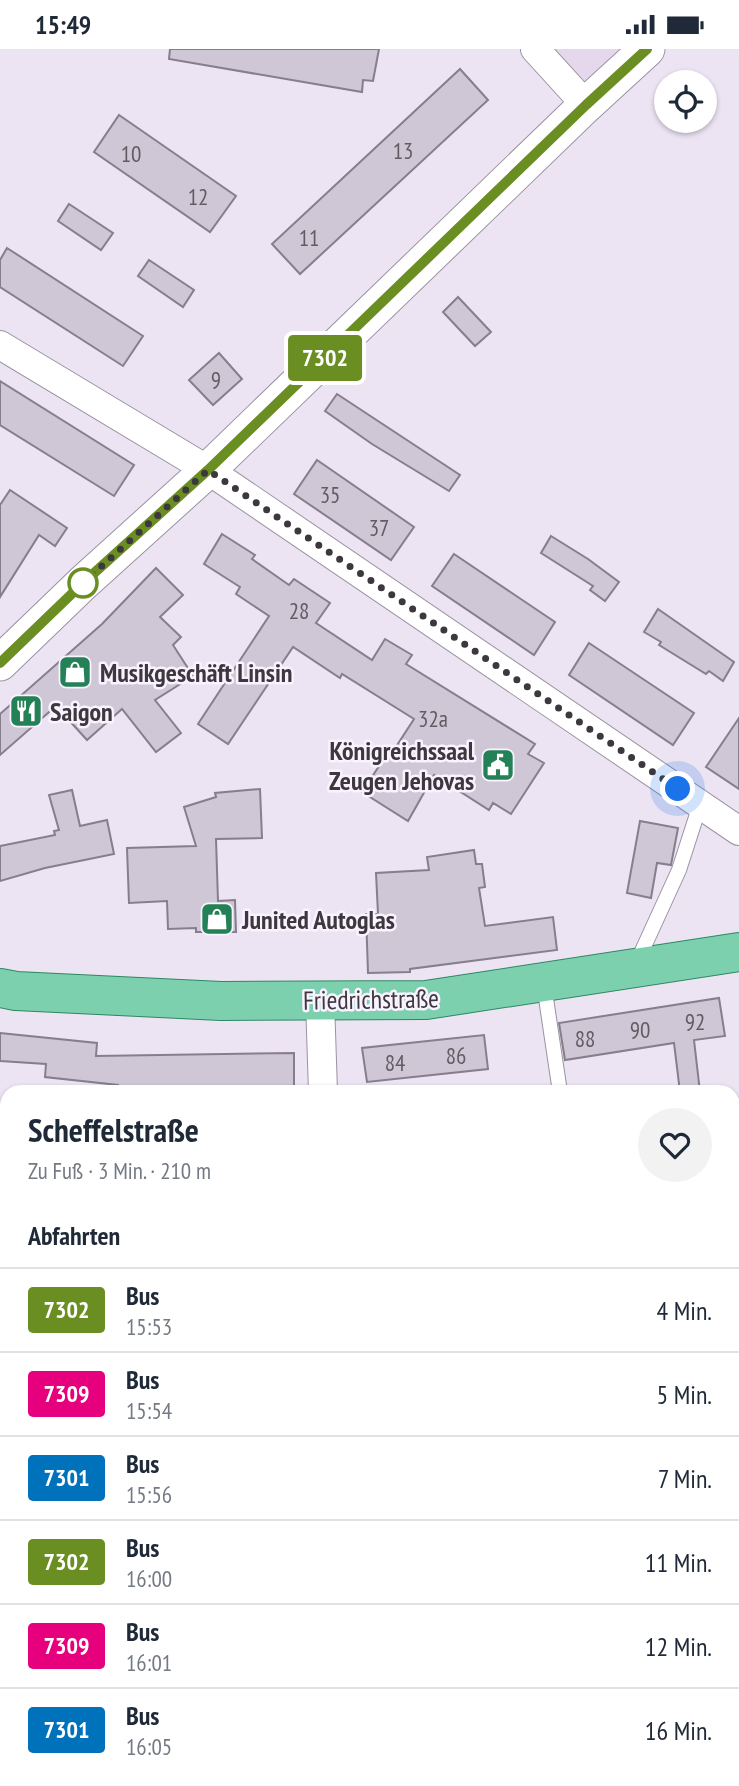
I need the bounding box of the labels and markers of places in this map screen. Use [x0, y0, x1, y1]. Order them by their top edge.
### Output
unlabelled marker [68, 568, 98, 598]
shop icon: Musikgeschäft Linsin [56, 653, 94, 691]
place label: Musikgeschäft Linsin [100, 656, 292, 689]
restaurant icon: Saigon [7, 692, 45, 730]
place label: Saigon [50, 695, 113, 728]
place label: Königreichssaal Zeugen Jehovas [329, 734, 475, 797]
public building icon: Königreichssaal Zeugen Jehovas [479, 746, 517, 784]
shop icon: Junited Autoglas [198, 900, 236, 938]
place label: Junited Autoglas [241, 903, 395, 936]

